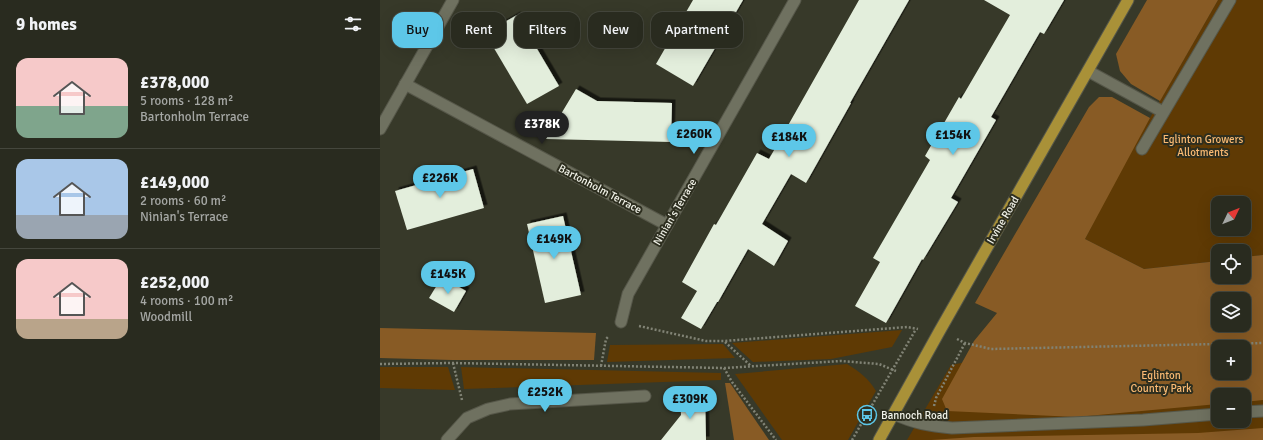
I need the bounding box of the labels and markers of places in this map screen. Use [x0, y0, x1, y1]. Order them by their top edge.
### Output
pin: £378K [514, 111, 570, 145]
pin: £260K [666, 121, 722, 155]
pin: £154K [925, 122, 981, 156]
pin: £184K [761, 124, 817, 158]
pin: £226K [412, 165, 468, 199]
pin: £149K [526, 226, 582, 260]
pin: £145K [420, 261, 476, 295]
pin: £252K [517, 379, 573, 413]
pin: £309K [662, 386, 718, 420]
bus stop icon: Bannoch Road [856, 404, 878, 426]
place label: Bannoch Road [881, 409, 948, 422]

